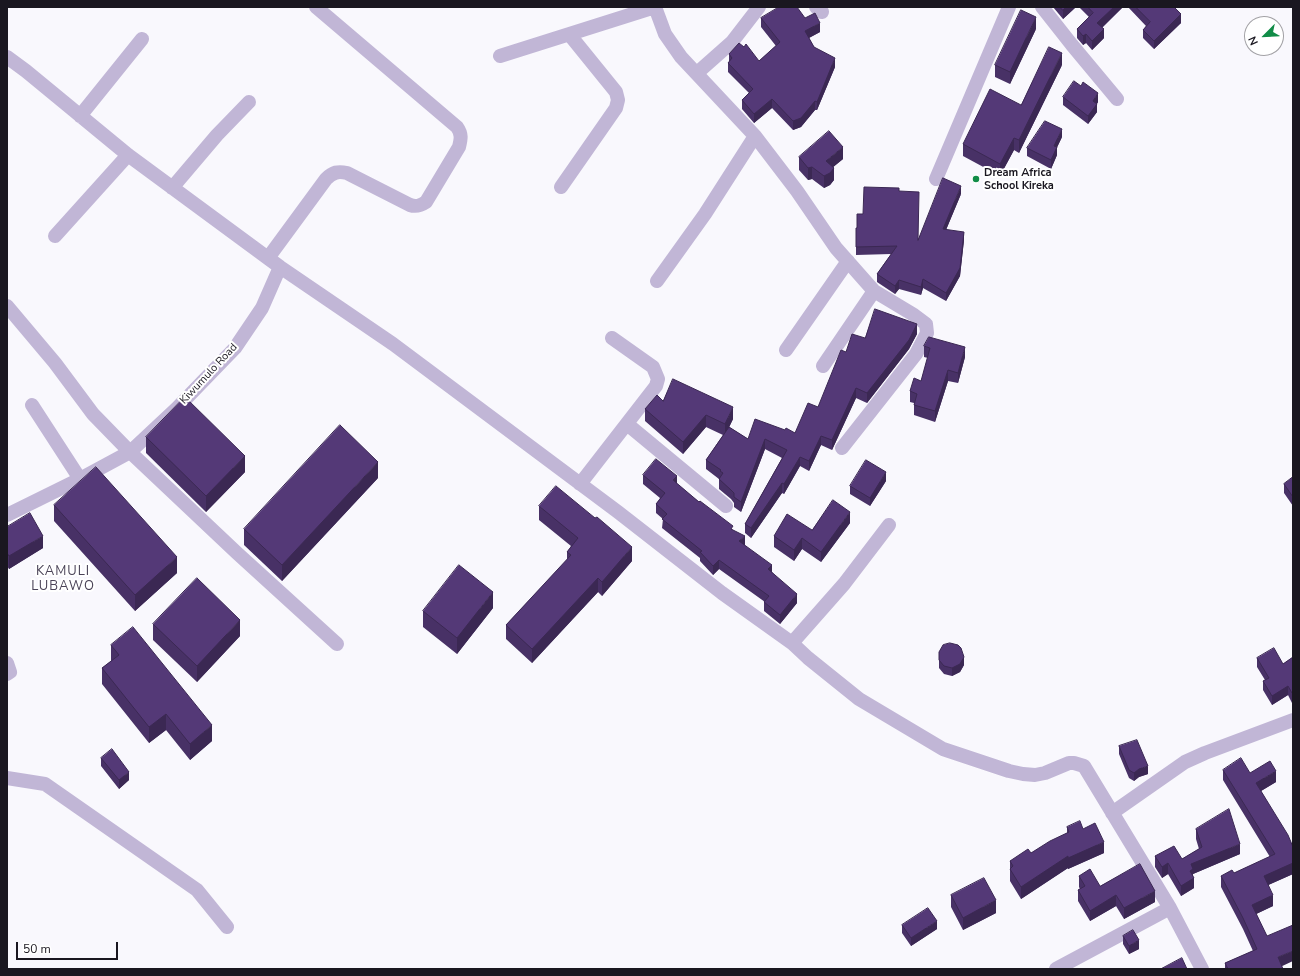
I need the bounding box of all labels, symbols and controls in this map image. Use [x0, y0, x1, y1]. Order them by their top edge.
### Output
north arrow [1244, 16, 1284, 56]
text: N [1245, 34, 1262, 47]
place label: Dream Africa School Kireka [984, 166, 1054, 192]
marker: Dream Africa School Kireka [971, 174, 981, 184]
street label: Kiwumulo Road [178, 341, 240, 407]
district label: KAMULI LUBAWO [31, 564, 95, 595]
scale bar [18, 934, 120, 960]
text: 50 m [23, 941, 51, 957]

